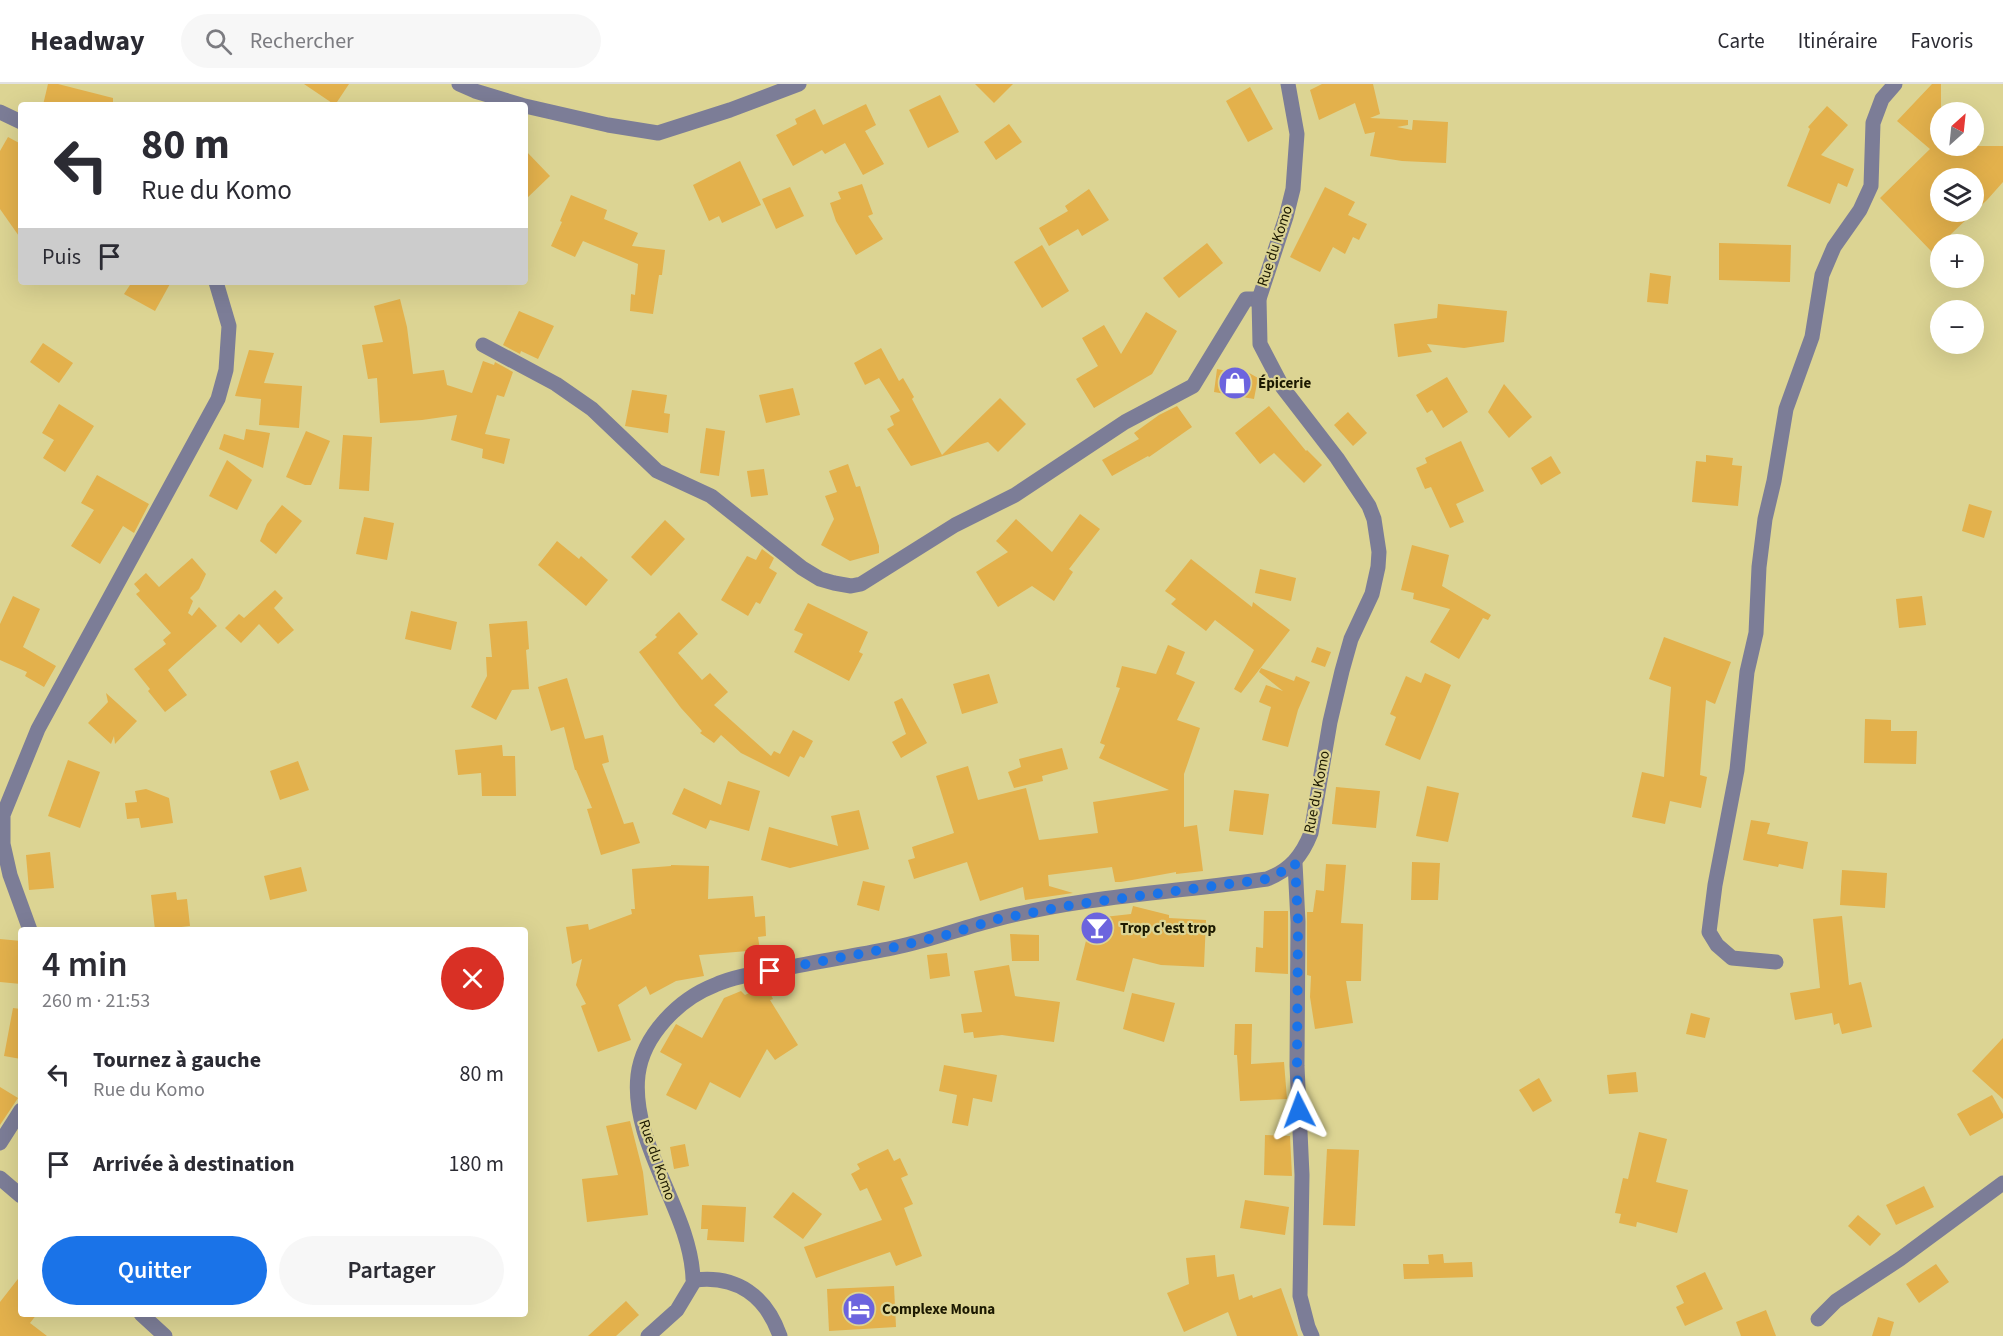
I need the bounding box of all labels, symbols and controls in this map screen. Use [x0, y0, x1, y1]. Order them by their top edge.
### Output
search box [181, 14, 601, 68]
text: Headway [30, 21, 145, 61]
icon: search [202, 25, 235, 58]
text: Rechercher [250, 25, 354, 57]
text: Carte [1718, 26, 1765, 56]
text: Itinéraire [1798, 26, 1877, 56]
text: Favoris [1910, 26, 1973, 56]
north arrow [1930, 102, 1984, 156]
map controls [1930, 102, 1984, 354]
text: 80 m [141, 115, 230, 175]
icon: left [42, 126, 120, 204]
button: layers [1930, 168, 1984, 222]
text: Rue du Komo [141, 171, 292, 210]
street label: Rue du Komo [1252, 203, 1298, 289]
button: + [1930, 234, 1984, 288]
icon: arrive [93, 240, 126, 273]
text: Puis [42, 241, 81, 273]
button: − [1930, 300, 1984, 354]
shop icon: Épicerie [1217, 365, 1253, 401]
place label: Épicerie [1258, 373, 1311, 394]
street label: Rue du Komo [1299, 749, 1335, 835]
bar icon: Trop c'est trop [1079, 910, 1115, 946]
place label: Trop c'est trop [1120, 918, 1216, 939]
text: 4 min [42, 939, 128, 990]
pin [744, 945, 795, 996]
button: close [441, 947, 504, 1010]
icon: arrive [753, 954, 786, 987]
text: 260 m · 21:53 [42, 987, 150, 1015]
text: Tournez à gauche [93, 1044, 261, 1076]
icon: left [42, 1058, 75, 1091]
text: 80 m [459, 1058, 504, 1090]
text: Rue du Komo [93, 1076, 205, 1104]
position arrow [1267, 1078, 1331, 1142]
street label: Rue du Komo [633, 1117, 681, 1203]
icon: arrive [42, 1148, 75, 1181]
text: Arrivée à destination [93, 1148, 295, 1180]
text: 180 m [449, 1148, 504, 1180]
button: Quitter [42, 1236, 267, 1305]
button: Partager [279, 1236, 504, 1305]
hotel icon: Complexe Mouna [841, 1291, 877, 1327]
place label: Complexe Mouna [882, 1299, 995, 1320]

